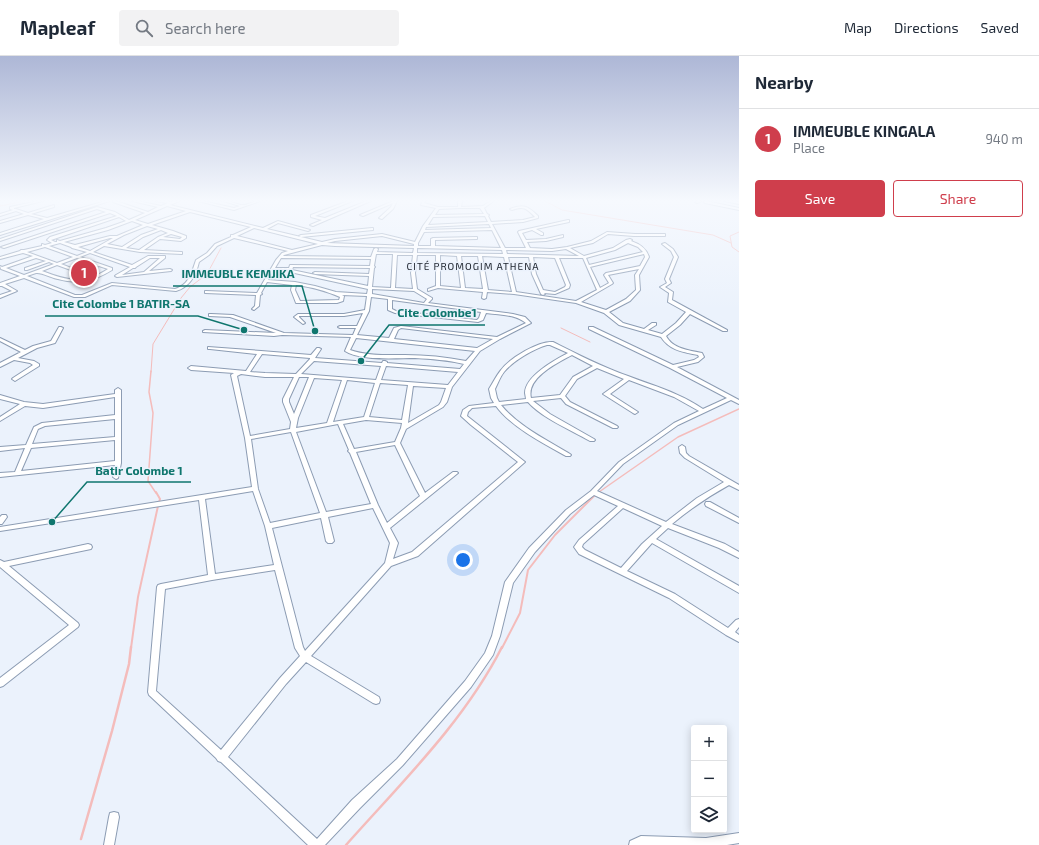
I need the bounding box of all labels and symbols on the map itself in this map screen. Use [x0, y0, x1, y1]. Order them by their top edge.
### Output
pin: 1 [71, 258, 97, 288]
district label: CITÉ PROMOGIM ATHENA [407, 260, 539, 272]
callout: IMMEUBLE KEMJIKA [173, 262, 302, 286]
text: IMMEUBLE KEMJIKA [181, 266, 295, 280]
callout: Cite Colombe 1 BATIR-SA [45, 292, 198, 316]
text: Cite Colombe 1 BATIR-SA [52, 296, 190, 310]
callout: Cite Colombe1 [389, 301, 485, 325]
text: Cite Colombe1 [397, 305, 477, 319]
callout: Batir Colombe 1 [87, 458, 191, 482]
text: Batir Colombe 1 [95, 463, 183, 477]
your location [453, 550, 473, 570]

